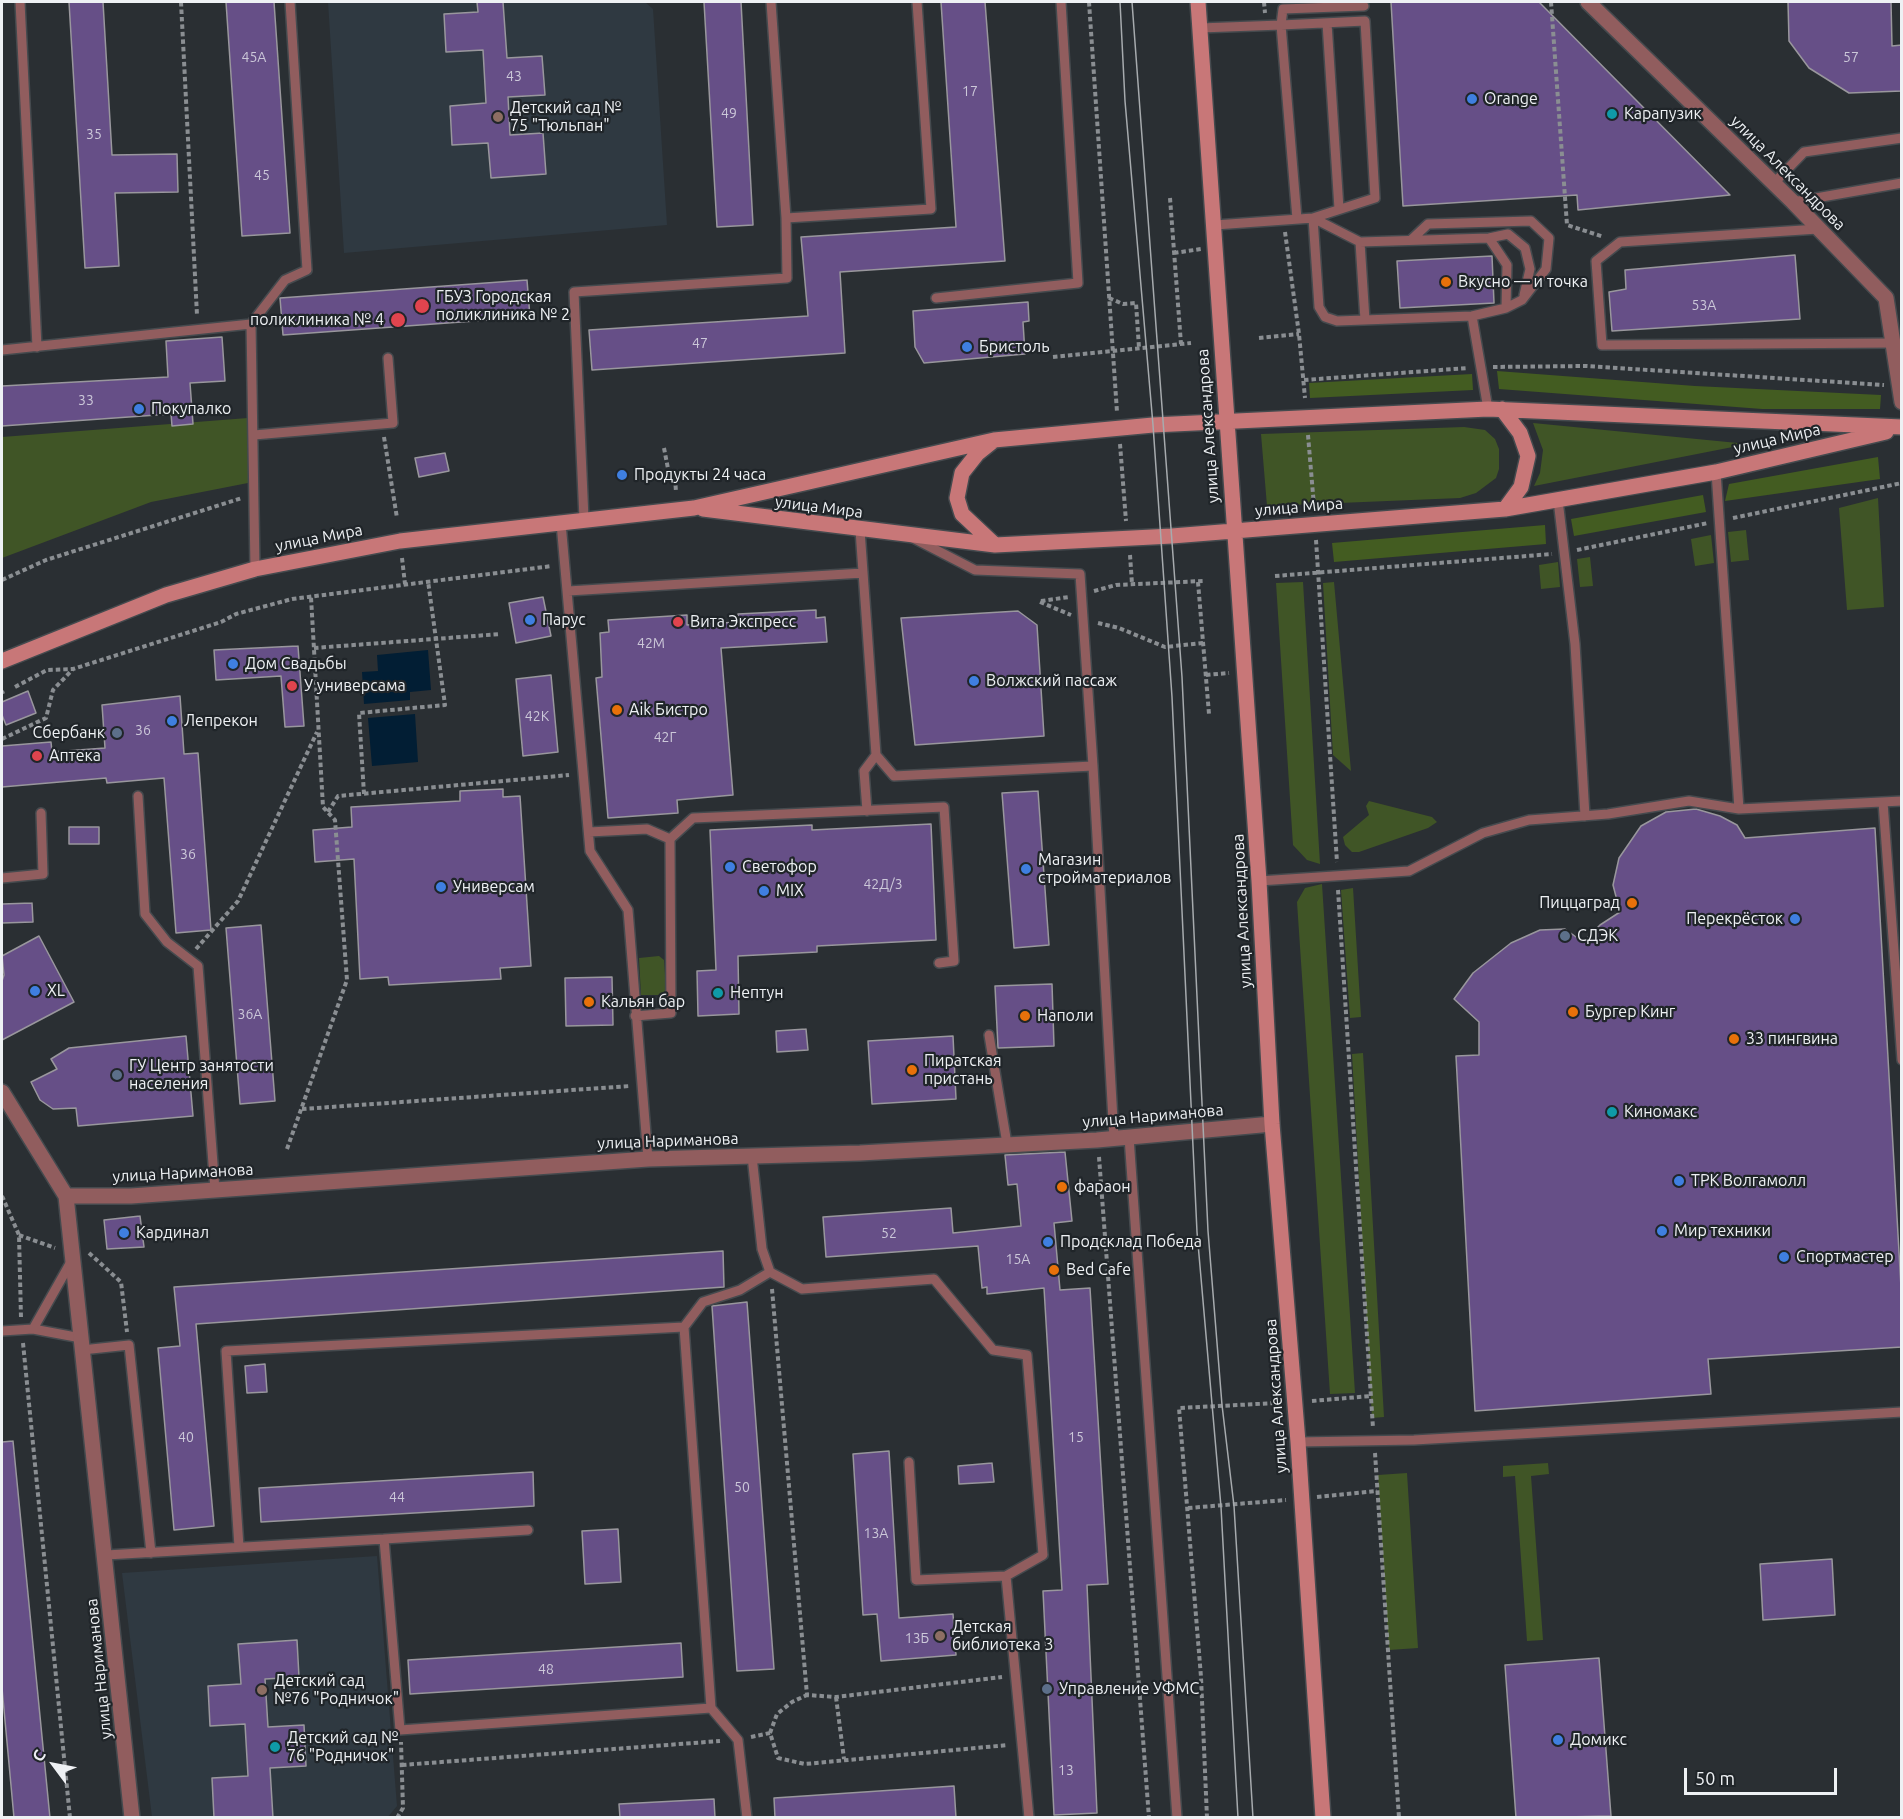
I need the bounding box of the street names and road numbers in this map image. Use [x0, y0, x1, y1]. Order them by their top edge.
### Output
street label: улица Александрова [1727, 112, 1849, 234]
street label: улица Александрова [1193, 348, 1223, 504]
street label: улица Мира [1732, 420, 1822, 458]
street label: улица Мира [774, 492, 864, 522]
street label: улица Мира [1254, 494, 1344, 520]
street label: улица Мира [274, 520, 364, 556]
street label: улица Александрова [1228, 833, 1256, 989]
street label: улица Нариманова [1082, 1100, 1224, 1132]
street label: улица Нариманова [597, 1129, 739, 1153]
street label: улица Нариманова [112, 1160, 254, 1186]
street label: улица Александрова [1261, 1318, 1291, 1474]
street label: улица Нариманова [82, 1598, 116, 1740]

